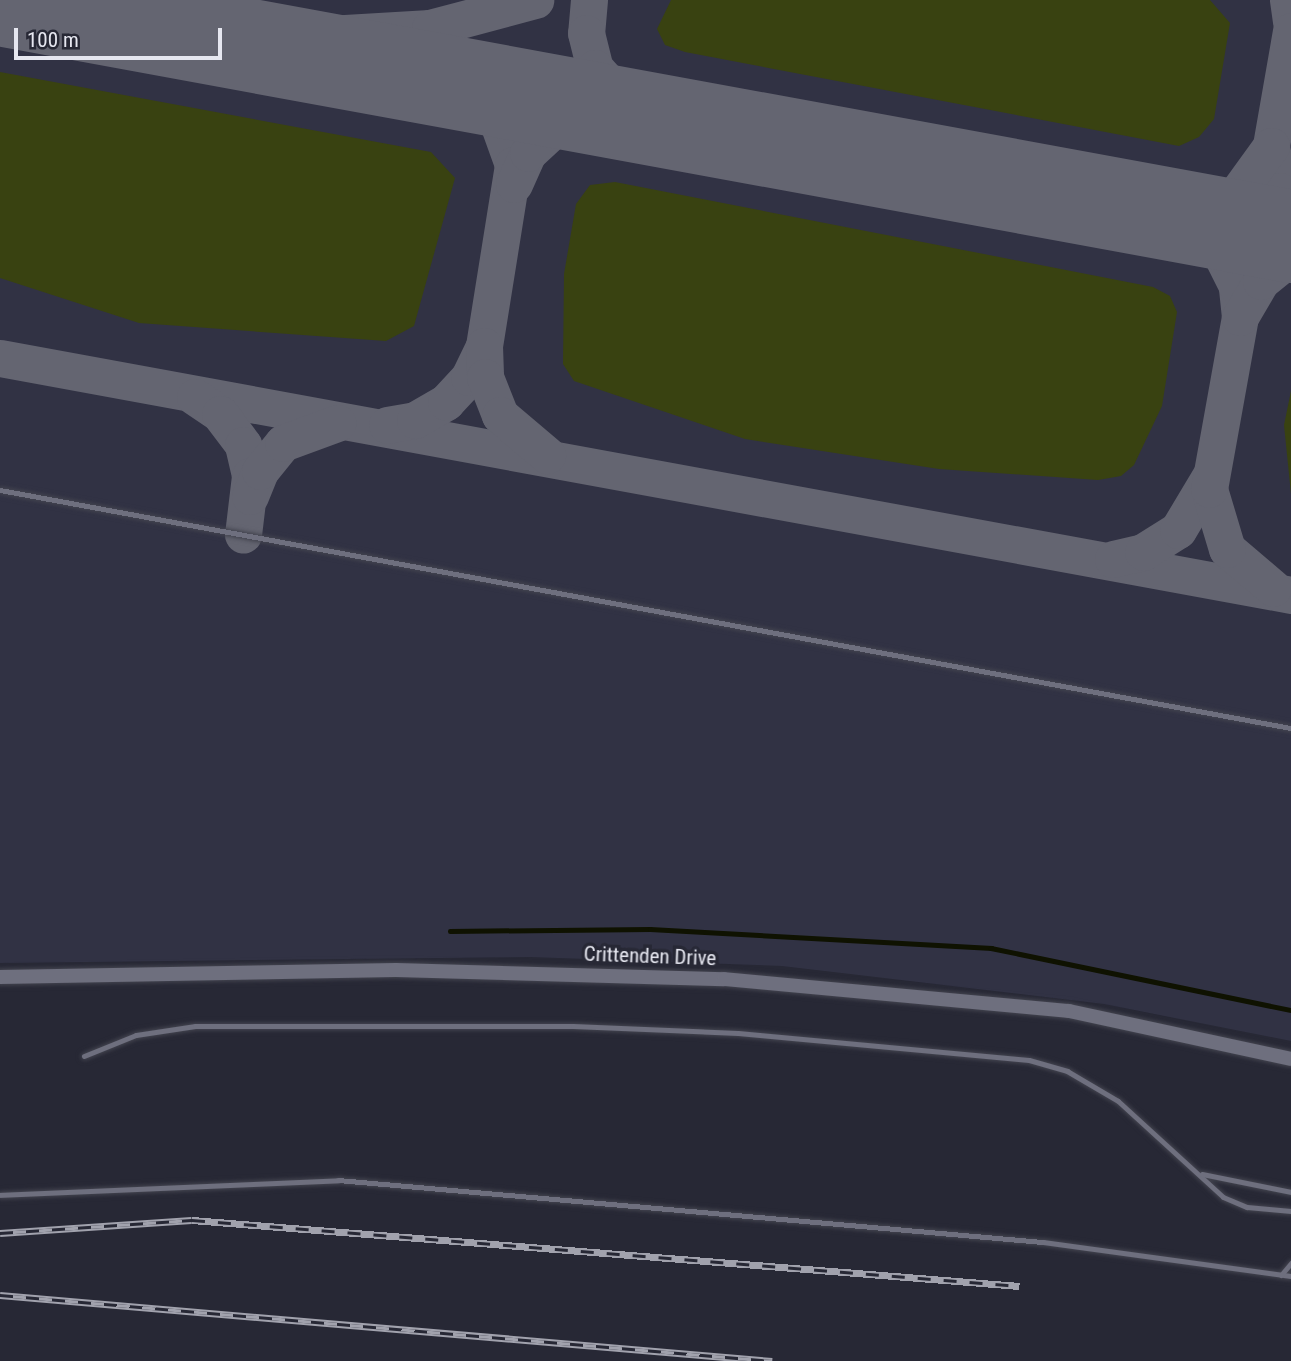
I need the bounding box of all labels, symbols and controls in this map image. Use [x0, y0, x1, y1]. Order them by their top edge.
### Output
scale bar [18, 14, 226, 58]
text: 100 m [27, 28, 79, 52]
street label: Crittenden Drive [583, 941, 717, 971]

